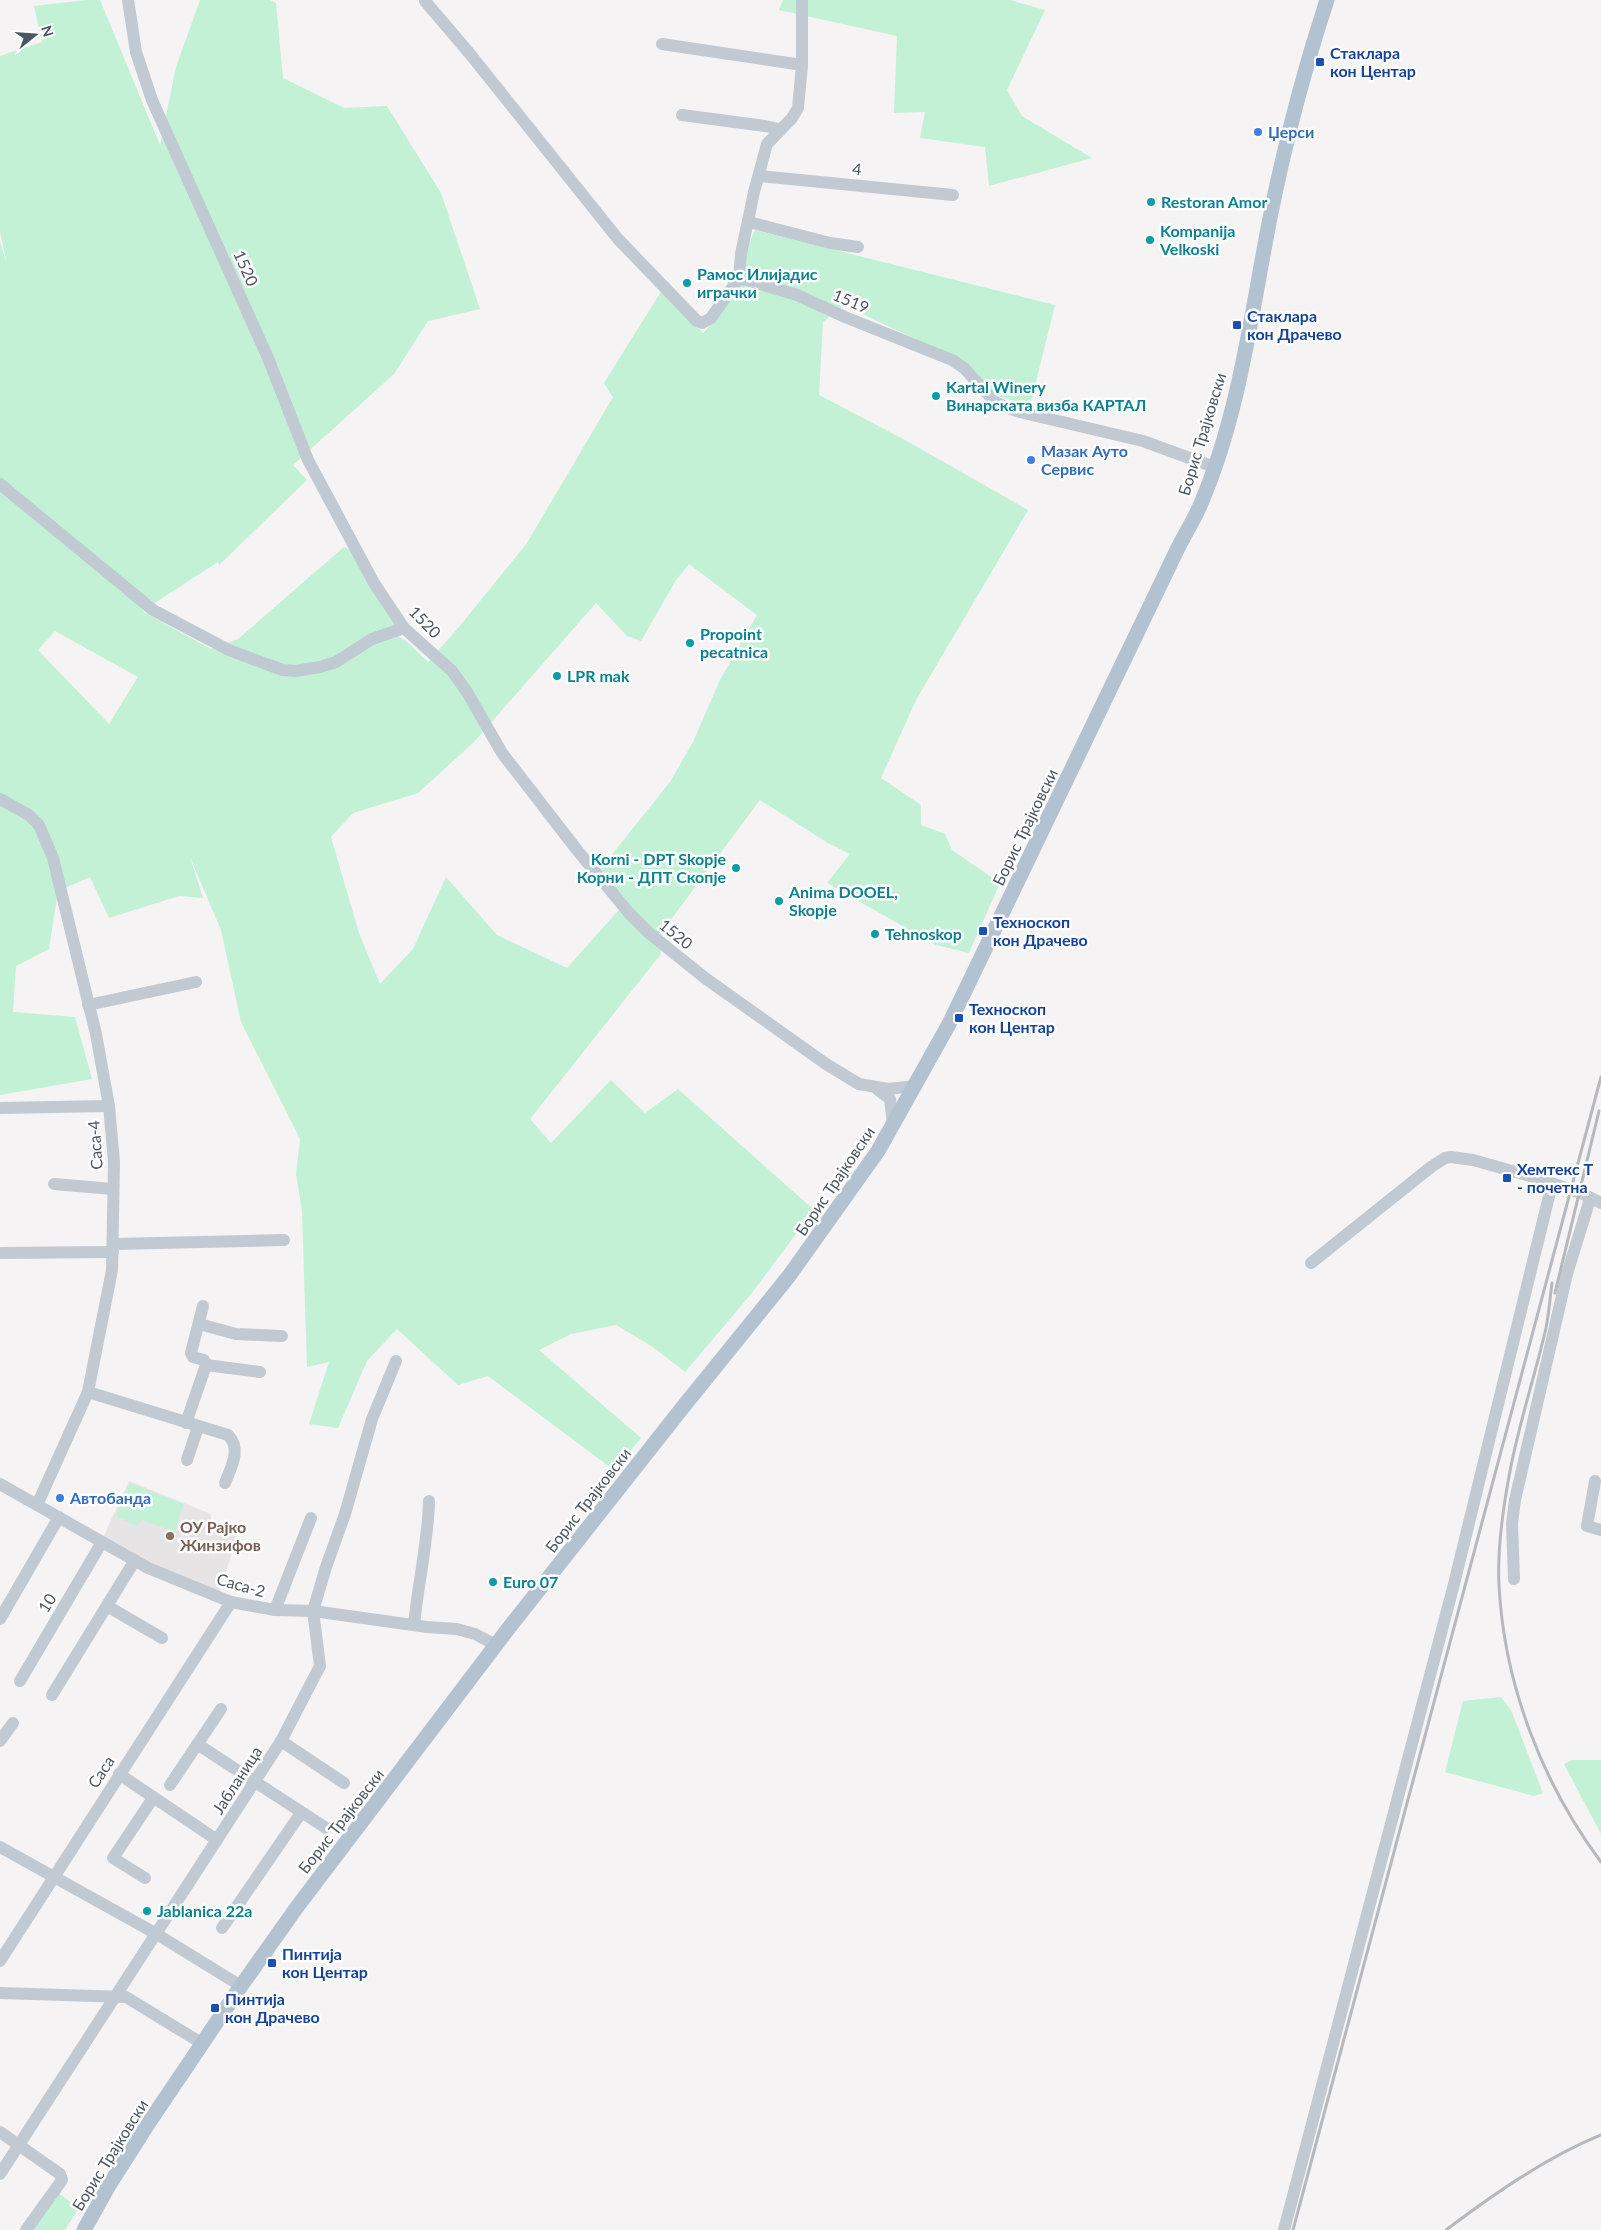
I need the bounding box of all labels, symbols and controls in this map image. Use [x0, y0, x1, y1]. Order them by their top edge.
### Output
north arrow [10, 10, 60, 60]
text: N [38, 23, 58, 39]
place label: Стаклара кон Центар [1330, 43, 1416, 80]
marker: Стаклара кон Центар [1314, 56, 1326, 68]
place label: Џерси [1268, 122, 1314, 141]
marker: Џерси [1252, 126, 1264, 138]
street label: 4 [851, 159, 863, 178]
place label: Restoran Amor [1161, 192, 1267, 211]
marker: Restoran Amor [1145, 196, 1157, 208]
place label: Kompanija Velkoski [1159, 221, 1235, 258]
marker: Kompanija Velkoski [1144, 234, 1156, 246]
street label: 1520 [230, 247, 263, 289]
place label: Рамос Илијадис играчки [697, 264, 818, 301]
marker: Рамос Илијадис играчки [681, 277, 693, 289]
street label: 1519 [830, 285, 872, 317]
place label: Стаклара кон Драчево [1247, 306, 1342, 343]
marker: Стаклара кон Драчево [1231, 319, 1243, 331]
street label: Борис Трајковски [1174, 370, 1229, 498]
place label: Kartal Winery Винарската визба КАРТАЛ [946, 377, 1146, 414]
marker: Kartal Winery Винарската визба КАРТАЛ [930, 390, 942, 402]
place label: Мазак Ауто Сервис [1041, 441, 1128, 478]
marker: Мазак Ауто Сервис [1025, 454, 1037, 466]
street label: 1520 [406, 602, 445, 642]
place label: Propoint pecatnica [700, 624, 768, 661]
marker: Propoint pecatnica [684, 637, 696, 649]
place label: LPR mak [567, 666, 630, 685]
marker: LPR mak [551, 670, 563, 682]
street label: Борис Трајковски [988, 765, 1061, 888]
place label: Korni - DPT Skopje Корни - ДПТ Скопје [577, 849, 726, 886]
marker: Korni - DPT Skopje Корни - ДПТ Скопје [730, 862, 742, 874]
place label: Anima DOOEL, Skopje [788, 882, 898, 919]
marker: Anima DOOEL, Skopje [773, 895, 785, 907]
place label: Техноскоп кон Драчево [993, 912, 1088, 949]
street label: 1520 [656, 915, 697, 953]
place label: Tehnoskop [885, 924, 962, 943]
marker: Техноскоп кон Драчево [977, 925, 989, 937]
marker: Tehnoskop [869, 928, 881, 940]
place label: Техноскоп кон Центар [969, 999, 1055, 1036]
marker: Техноскоп кон Центар [953, 1012, 965, 1024]
street label: Саса-4 [83, 1120, 106, 1170]
street label: Борис Трајковски [791, 1123, 878, 1239]
place label: Хемтекс Т - почетна [1517, 1159, 1594, 1196]
marker: Хемтекс Т - почетна [1501, 1172, 1513, 1184]
street label: Борис Трајковски [541, 1444, 634, 1556]
place label: Автобанда [69, 1488, 151, 1507]
marker: Автобанда [54, 1492, 66, 1504]
place label: ОУ Рајко Жинзифов [180, 1517, 261, 1554]
marker: ОУ Рајко Жинзифов [164, 1530, 176, 1542]
street label: Саса-2 [215, 1569, 268, 1600]
place label: Euro 07 [503, 1572, 558, 1591]
marker: Euro 07 [487, 1576, 499, 1588]
street label: 10 [34, 1590, 59, 1616]
street label: Јабланица [208, 1742, 265, 1817]
street label: Саса [83, 1752, 118, 1791]
street label: Борис Трајковски [294, 1765, 387, 1877]
place label: Jablanica 22a [157, 1901, 252, 1920]
marker: Jablanica 22a [141, 1905, 153, 1917]
place label: Пинтија кон Центар [282, 1944, 368, 1981]
marker: Пинтија кон Центар [266, 1957, 278, 1969]
place label: Пинтија кон Драчево [225, 1989, 320, 2026]
marker: Пинтија кон Драчево [209, 2002, 221, 2014]
street label: Борис Трајковски [68, 2096, 151, 2214]

